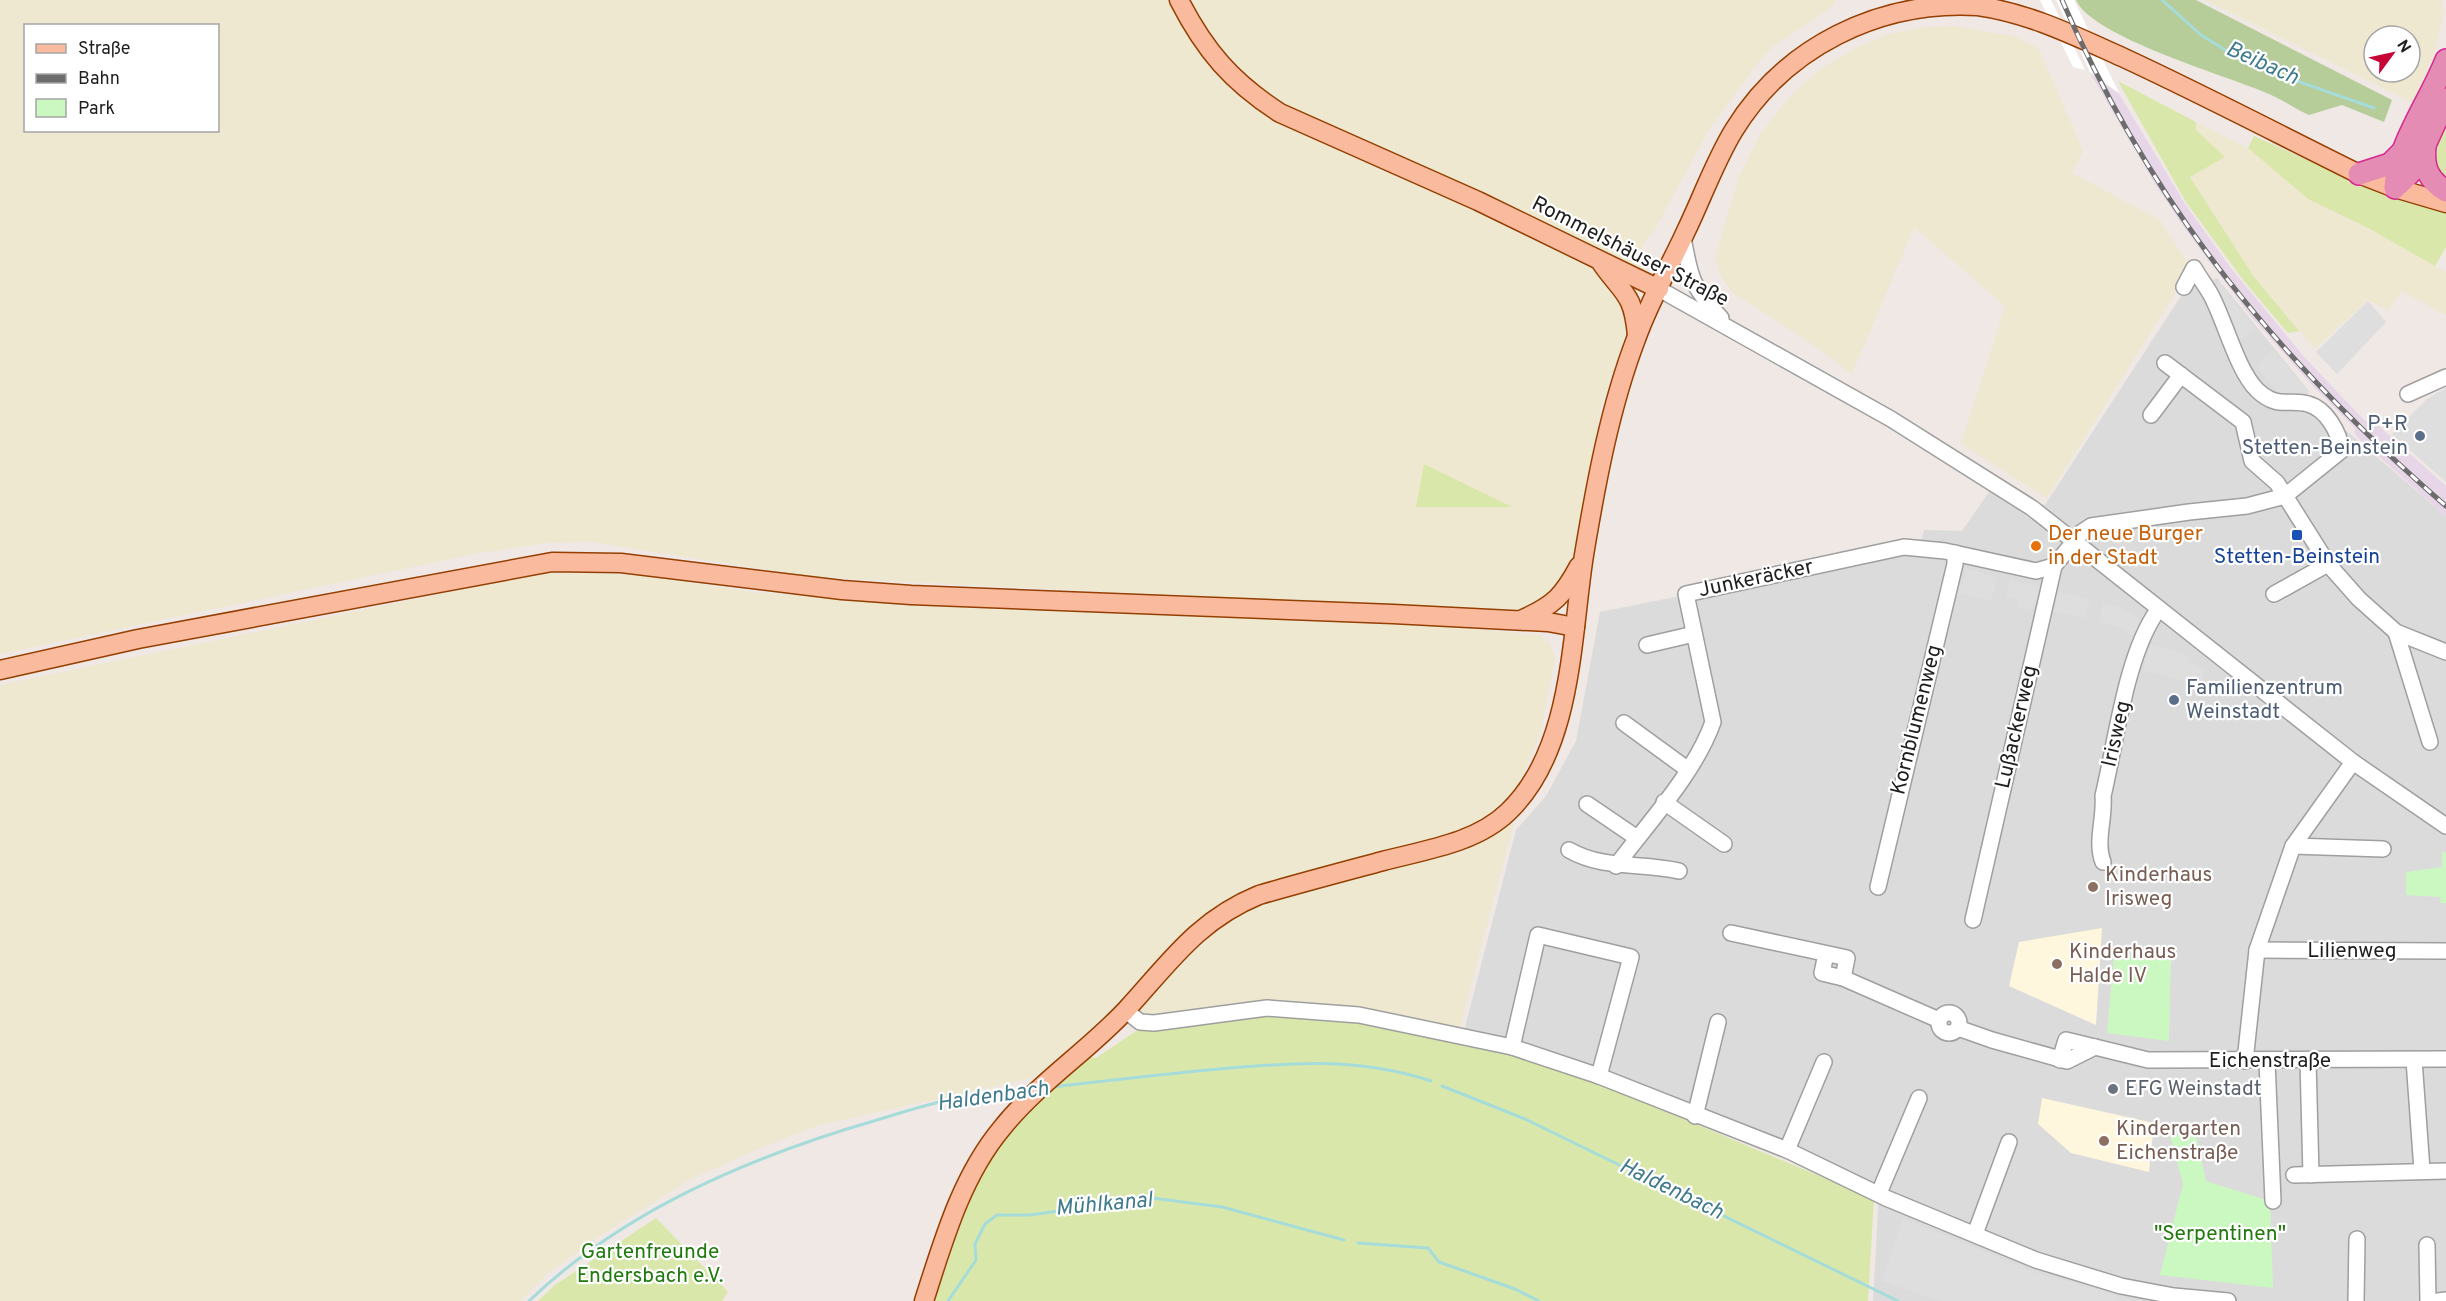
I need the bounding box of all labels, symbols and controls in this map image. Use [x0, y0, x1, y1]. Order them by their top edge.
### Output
legend [24, 24, 219, 132]
north arrow [2362, 24, 2422, 84]
water label: Beibach [2222, 36, 2303, 92]
text: N [2391, 37, 2414, 57]
text: Straße [78, 38, 130, 61]
text: Bahn [78, 68, 120, 91]
text: Park [78, 98, 115, 121]
street label: Rommelshäuser Straße [1527, 190, 1733, 314]
place label: P+R Stetten-Beinstein [2242, 411, 2408, 462]
marker: P+R Stetten-Beinstein [2413, 429, 2427, 443]
place label: Der neue Burger in der Stadt [2048, 521, 2203, 572]
marker: Stetten-Beinstein [2290, 528, 2304, 542]
marker: Der neue Burger in der Stadt [2029, 539, 2043, 553]
place label: Stetten-Beinstein [2214, 544, 2380, 571]
street label: Junkeräcker [1696, 554, 1816, 604]
street label: Kornblumenweg [1885, 642, 1949, 798]
street label: Lußackerweg [1990, 663, 2044, 791]
place label: Familienzentrum Weinstadt [2186, 675, 2343, 726]
marker: Familienzentrum Weinstadt [2167, 693, 2181, 707]
street label: Irisweg [2096, 698, 2138, 770]
place label: Kinderhaus Irisweg [2105, 862, 2212, 913]
marker: Kinderhaus Irisweg [2086, 880, 2100, 894]
street label: Lilienweg [2307, 938, 2397, 965]
place label: Kinderhaus Halde IV [2069, 939, 2176, 990]
marker: Kinderhaus Halde IV [2050, 957, 2064, 971]
street label: Eichenstraße [2209, 1048, 2331, 1075]
water label: Haldenbach [935, 1076, 1051, 1118]
place label: EFG Weinstadt [2125, 1076, 2262, 1103]
marker: EFG Weinstadt [2106, 1082, 2120, 1096]
place label: Kindergarten Eichenstraße [2116, 1116, 2241, 1167]
marker: Kindergarten Eichenstraße [2097, 1134, 2111, 1148]
water label: Haldenbach [1615, 1153, 1727, 1227]
water label: Mühlkanal [1054, 1187, 1155, 1223]
park label: "Serpentinen" [2154, 1221, 2286, 1248]
park label: Gartenfreunde Endersbach e.V. [577, 1239, 723, 1290]

